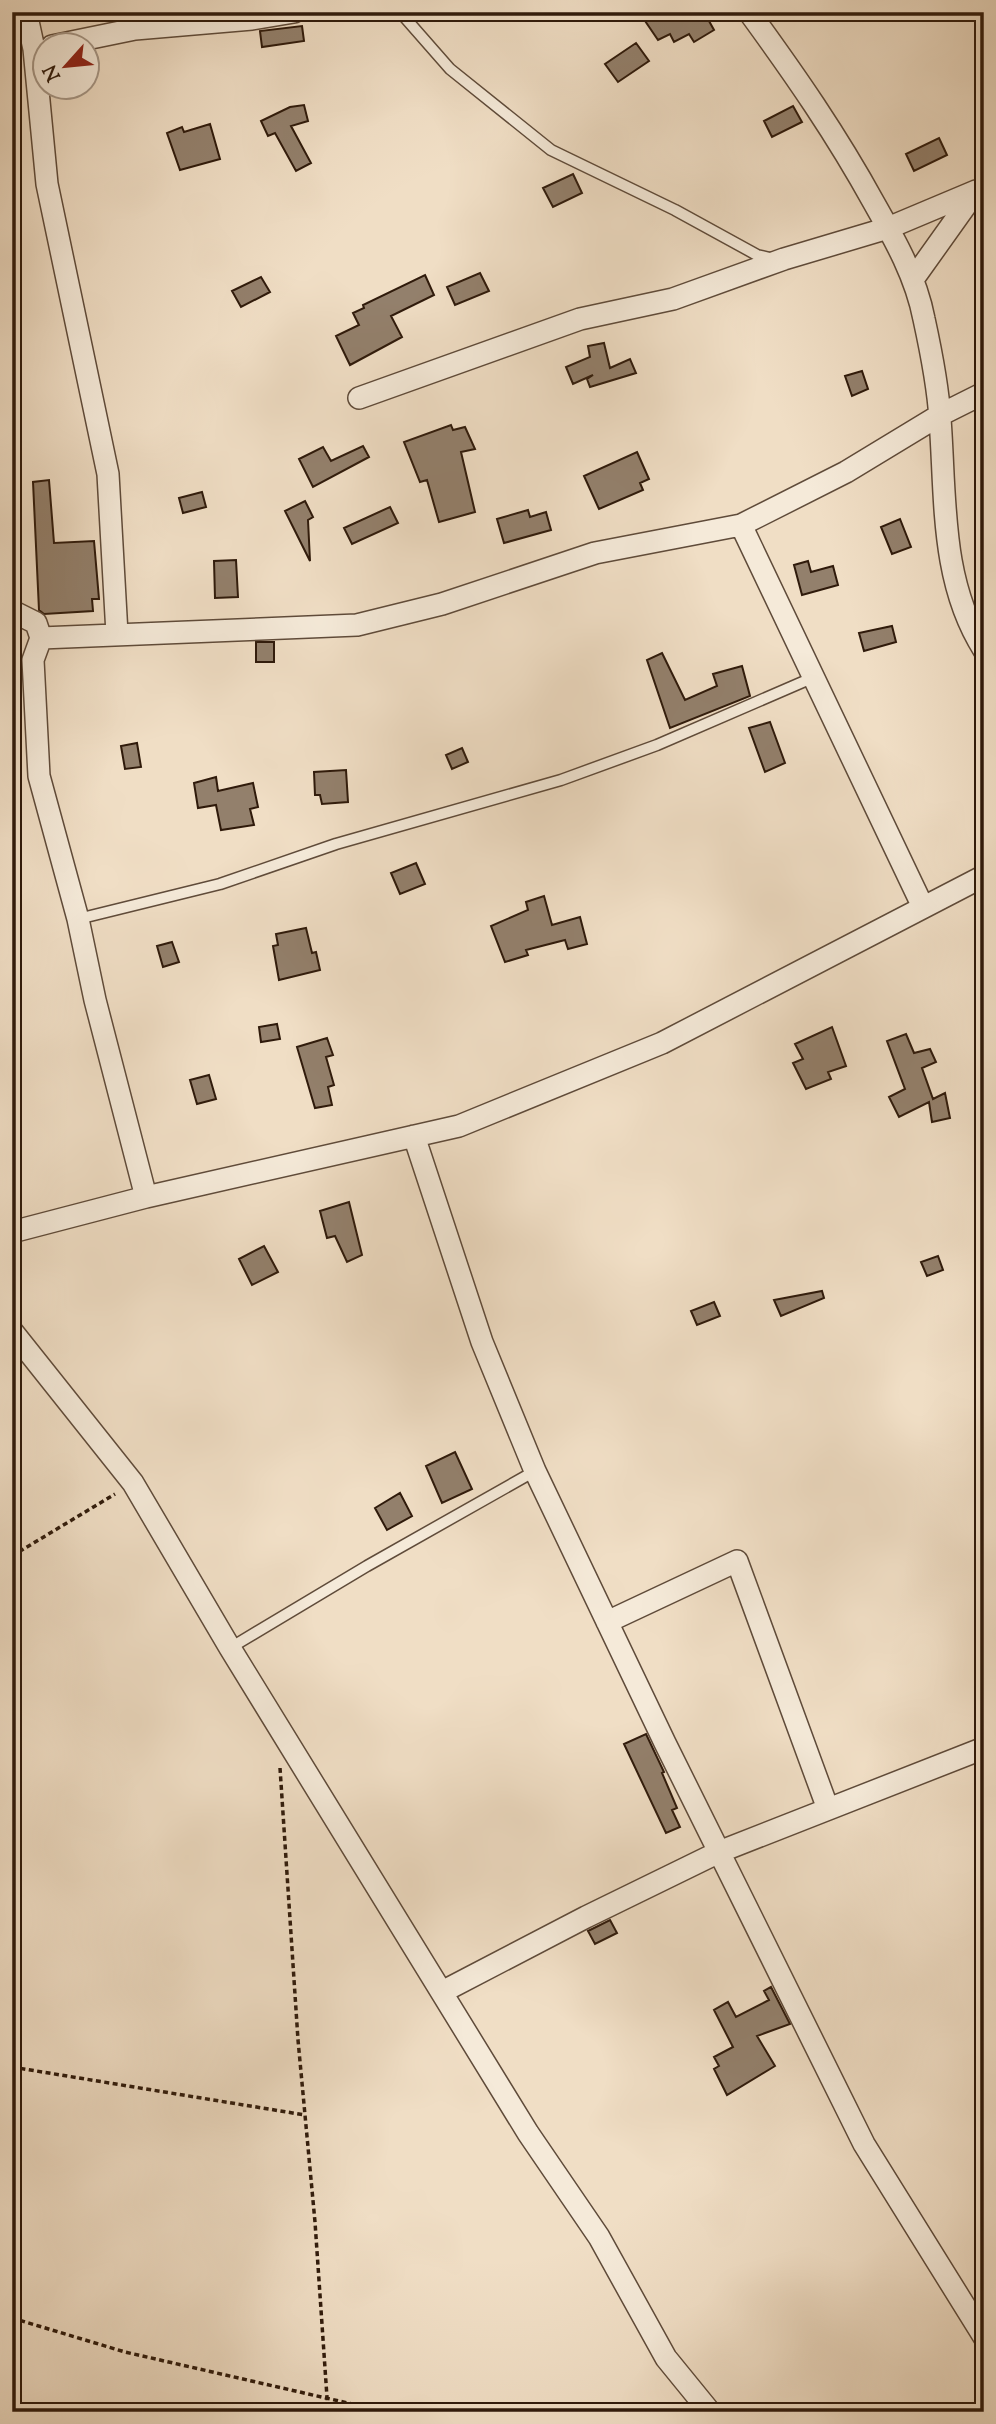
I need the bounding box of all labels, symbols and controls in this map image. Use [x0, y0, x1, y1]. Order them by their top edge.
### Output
north arrow [32, 32, 102, 102]
text: N [38, 60, 69, 85]

